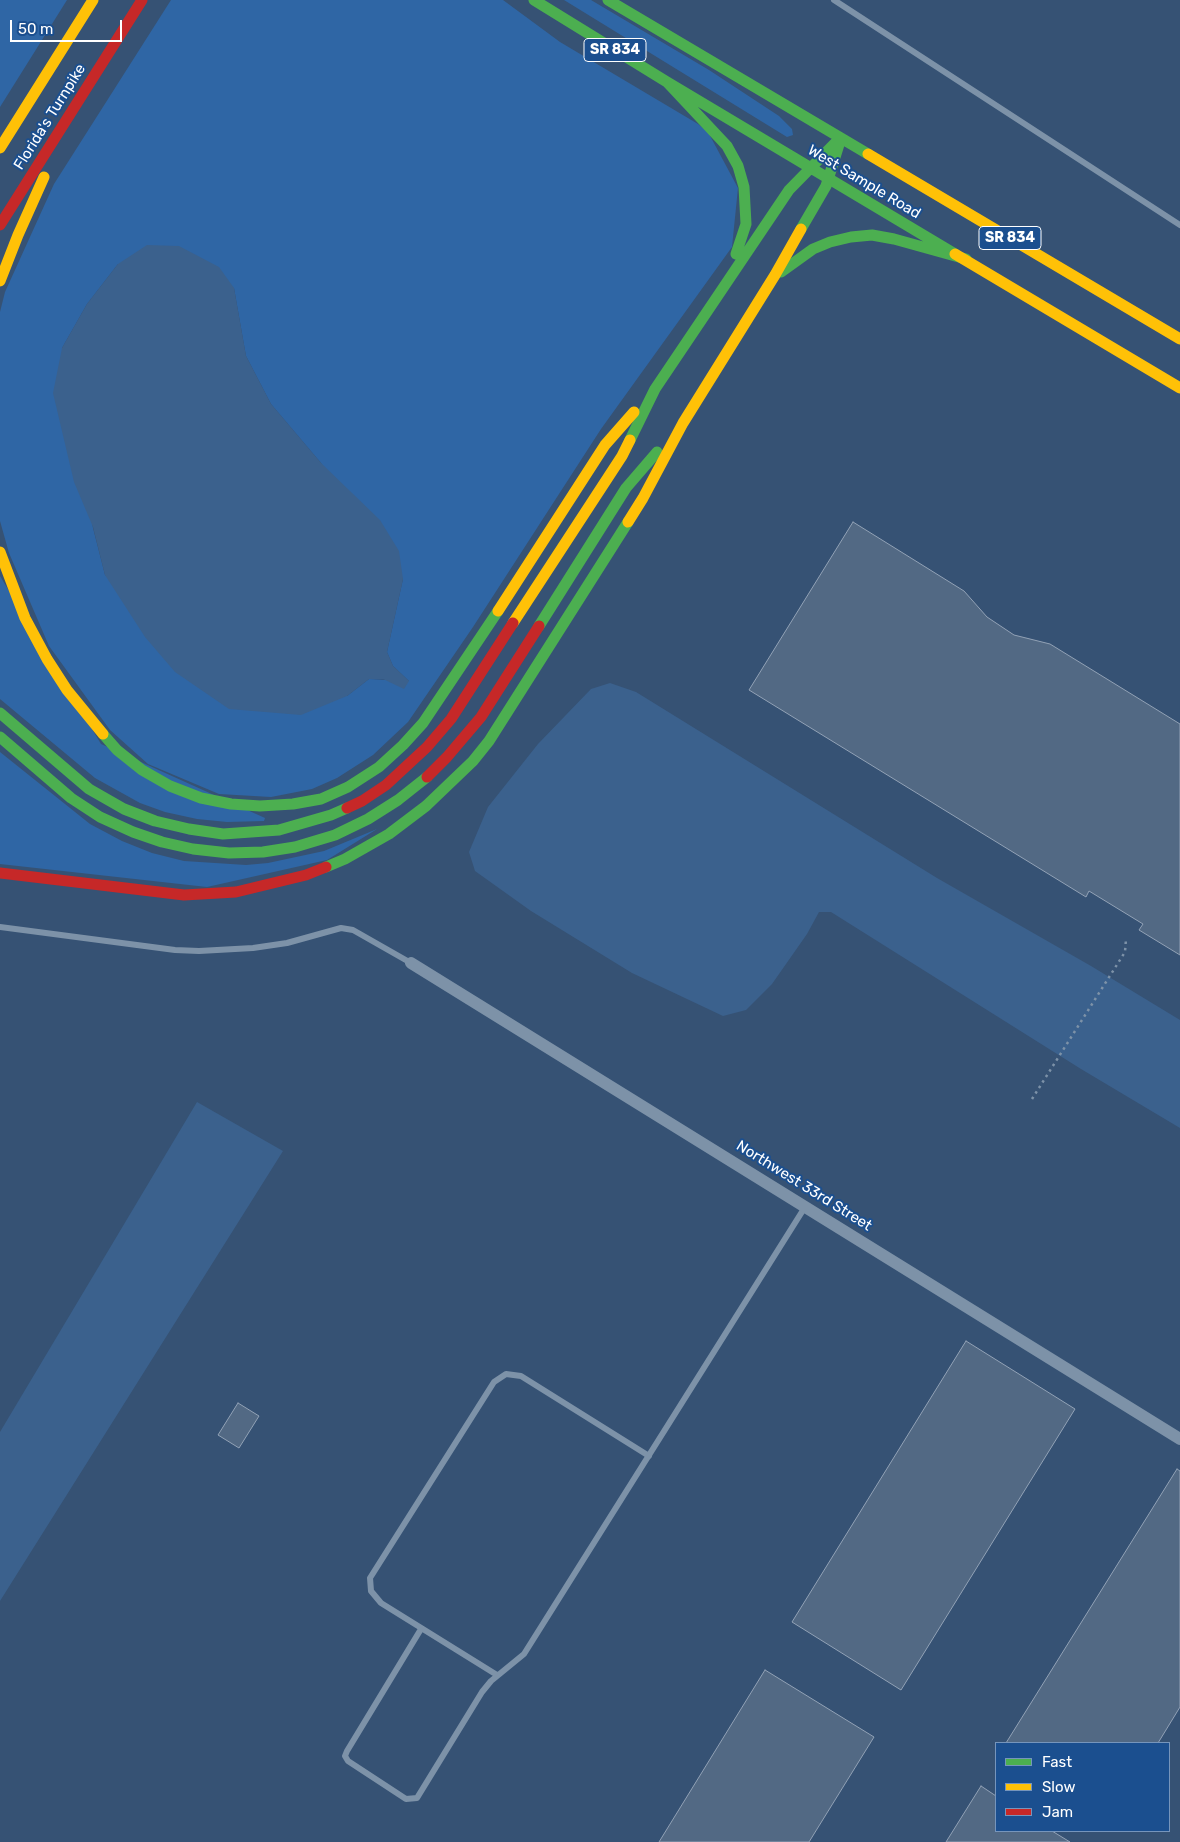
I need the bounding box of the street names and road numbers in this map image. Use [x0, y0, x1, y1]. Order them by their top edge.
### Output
road number: SR 834 [584, 38, 646, 62]
street label: Florida's Turnpike [10, 61, 90, 173]
street label: West Sample Road [804, 141, 924, 223]
road number: SR 834 [979, 227, 1041, 250]
street label: Northwest 33rd Street [733, 1137, 875, 1235]

